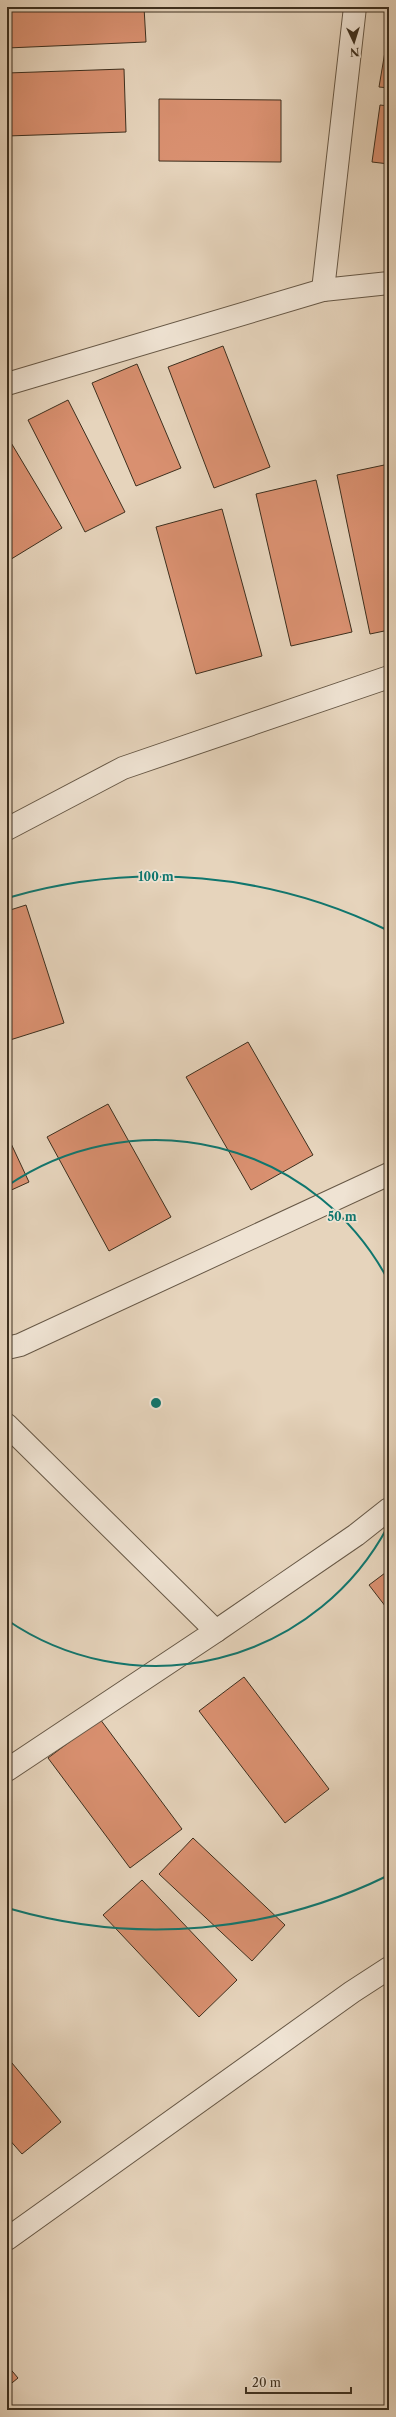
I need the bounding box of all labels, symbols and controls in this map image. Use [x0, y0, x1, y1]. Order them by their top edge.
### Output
north arrow [334, 22, 374, 62]
text: N [349, 45, 360, 59]
text: 100 m [138, 869, 174, 884]
text: 50 m [327, 1209, 357, 1224]
centre of rings [149, 1396, 163, 1410]
scale bar [246, 2369, 351, 2395]
text: 20 m [252, 2375, 281, 2390]

